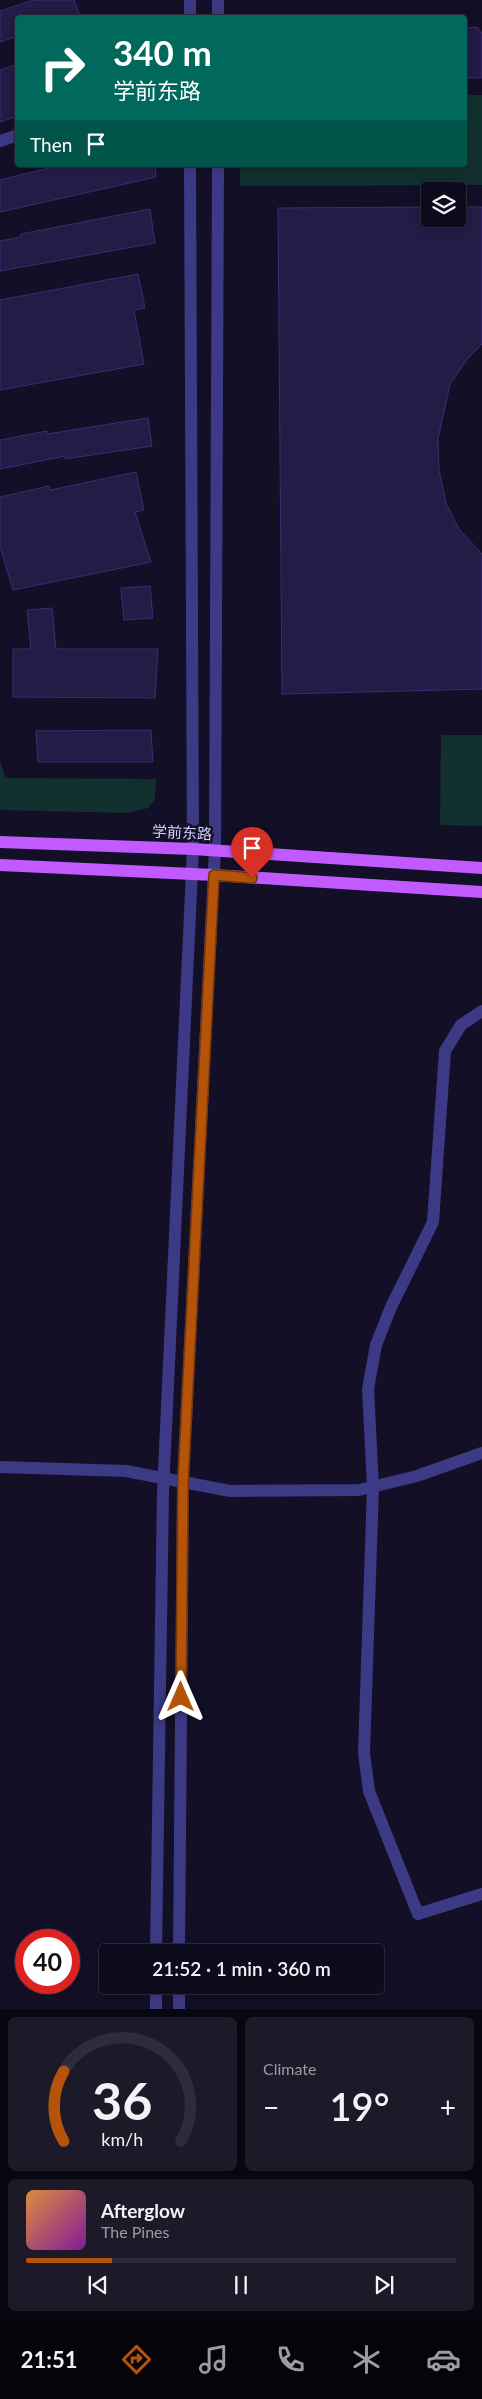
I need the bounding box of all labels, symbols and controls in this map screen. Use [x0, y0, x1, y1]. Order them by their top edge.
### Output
text: 340 m [113, 31, 212, 73]
icon: right [30, 35, 95, 100]
text: 学前东路 [113, 77, 201, 104]
icon: arrive [82, 130, 110, 158]
text: Then [30, 133, 72, 156]
map controls [421, 182, 466, 227]
button: layers [421, 182, 466, 227]
street label: 学前东路 [152, 821, 212, 843]
pin [231, 827, 273, 878]
icon: arrive [238, 834, 266, 862]
position arrow [154, 1670, 206, 1722]
speed limit sign: 40 [15, 1929, 80, 1994]
text: 21:52 · 1 min · 360 m [152, 1957, 331, 1980]
text: Climate [263, 2059, 316, 2078]
text: 36 [92, 2069, 153, 2131]
text: 19° [330, 2083, 389, 2129]
text: − [263, 2090, 279, 2124]
text: + [440, 2090, 456, 2124]
text: km/h [102, 2128, 143, 2150]
text: Afterglow [101, 2199, 185, 2222]
text: The Pines [101, 2222, 170, 2241]
icon: previous [84, 2271, 112, 2299]
icon: pause [227, 2271, 255, 2299]
icon: next [370, 2271, 398, 2299]
icon: directions [119, 2342, 154, 2377]
icon: music [196, 2342, 231, 2377]
icon: phone [273, 2342, 308, 2377]
icon: climate [349, 2342, 384, 2377]
icon: car [426, 2342, 461, 2377]
text: 21:51 [21, 2346, 78, 2373]

